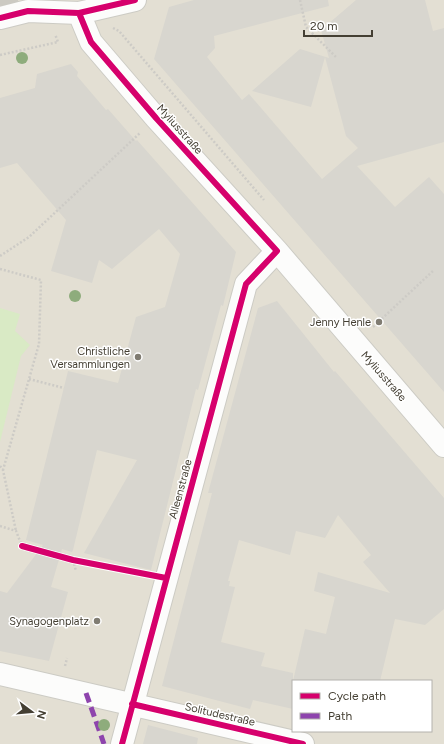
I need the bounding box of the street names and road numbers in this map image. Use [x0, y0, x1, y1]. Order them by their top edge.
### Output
street label: Myliusstraße [154, 102, 205, 157]
street label: Myliusstraße [358, 349, 409, 404]
street label: Alleenstraße [166, 458, 195, 520]
street label: Solitudestraße [184, 700, 256, 729]

